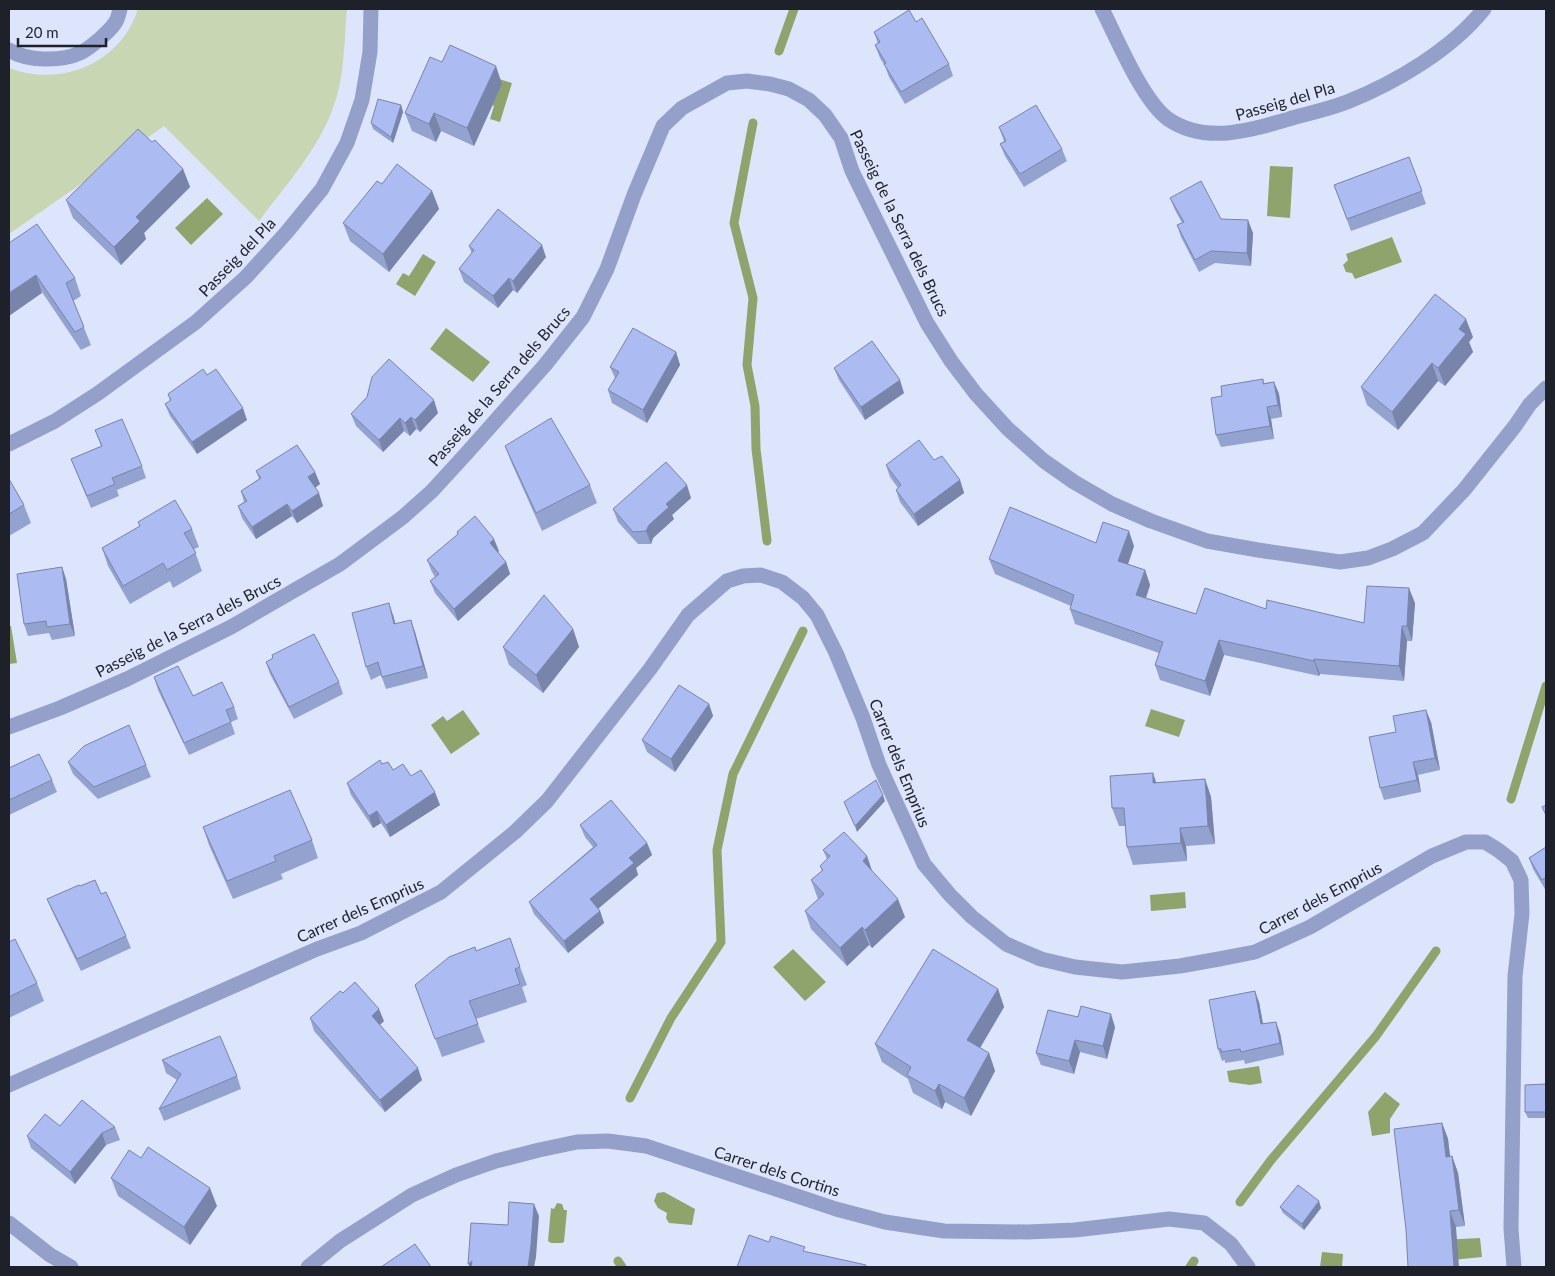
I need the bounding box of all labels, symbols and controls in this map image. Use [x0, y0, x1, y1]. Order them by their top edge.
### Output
scale bar [18, 15, 105, 47]
text: 20 m [25, 23, 59, 41]
street label: Passeig del Pla [1233, 77, 1337, 124]
street label: Passeig de la Serra dels Brucs [847, 126, 954, 319]
street label: Passeig del Pla [194, 213, 279, 300]
street label: Passeig de la Serra dels Brucs [424, 302, 573, 469]
street label: Passeig de la Serra dels Brucs [92, 570, 284, 681]
street label: Carrer dels Emprius [866, 696, 935, 830]
street label: Carrer dels Emprius [1255, 857, 1385, 938]
street label: Carrer dels Emprius [293, 873, 426, 946]
street label: Carrer dels Cortins [712, 1141, 843, 1200]

